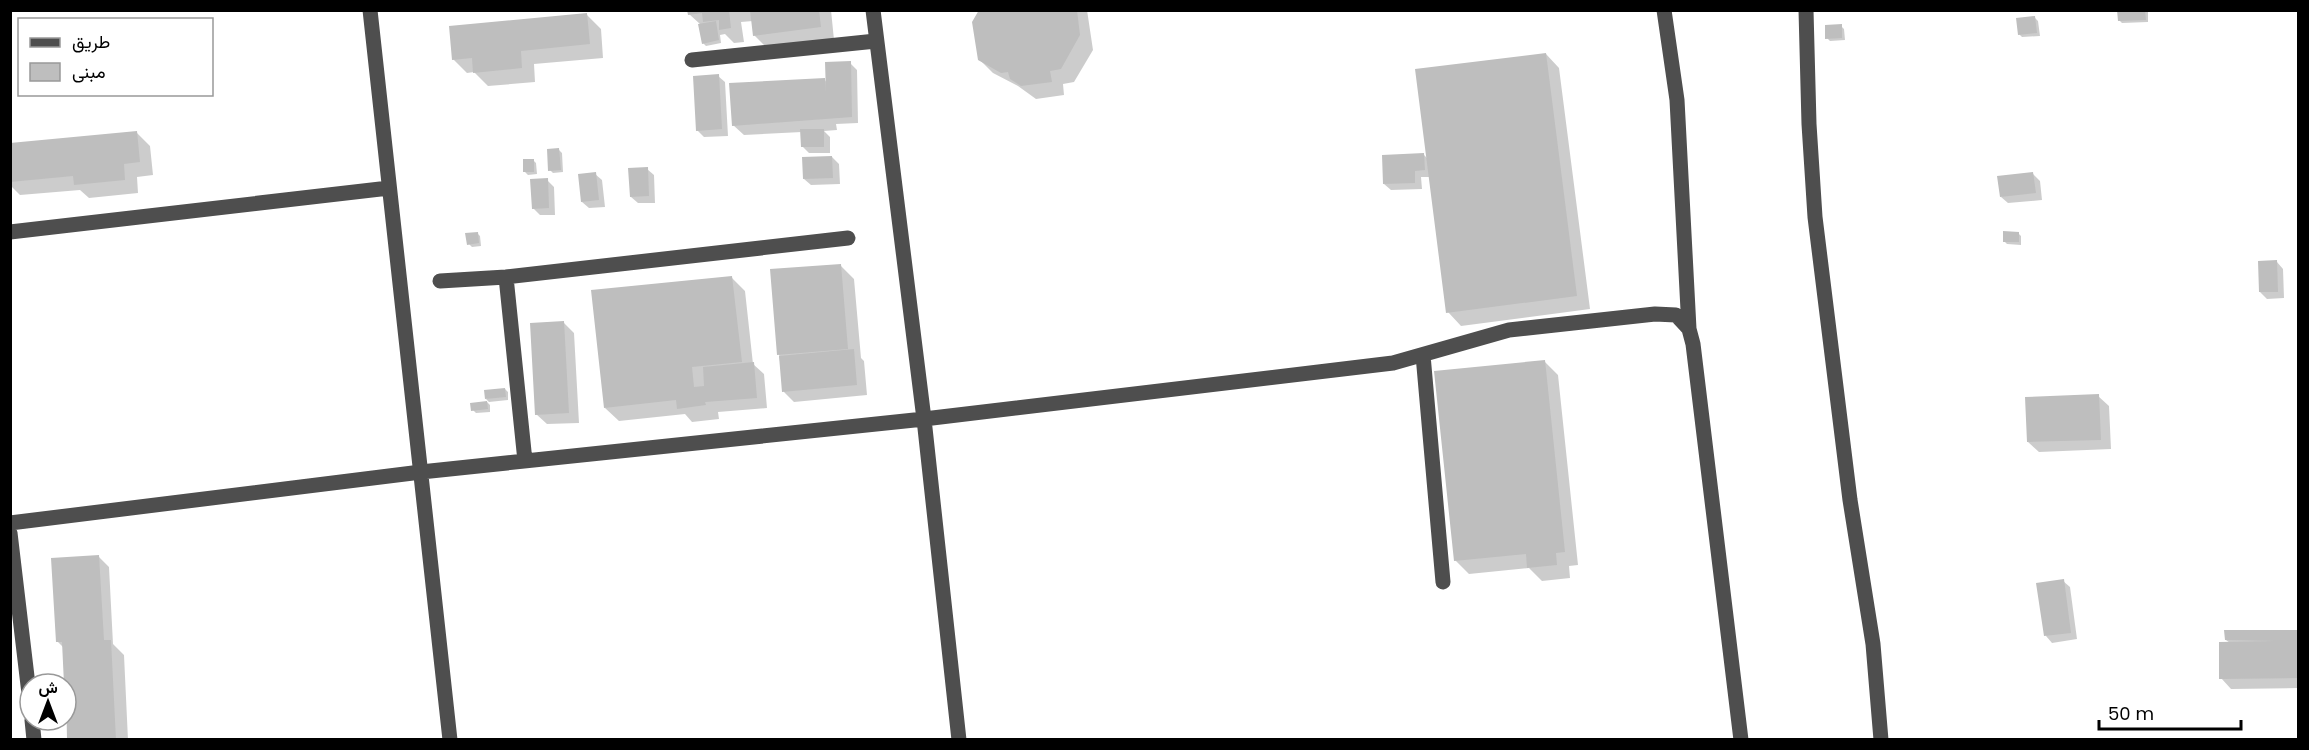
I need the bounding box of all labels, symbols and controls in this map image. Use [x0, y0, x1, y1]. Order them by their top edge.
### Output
legend [18, 18, 213, 96]
text: طريق [72, 29, 110, 54]
text: مبنى [72, 59, 106, 84]
north arrow [18, 672, 78, 732]
text: ش [38, 676, 58, 699]
scale bar [2099, 693, 2242, 731]
text: 50 m [2108, 701, 2154, 726]

